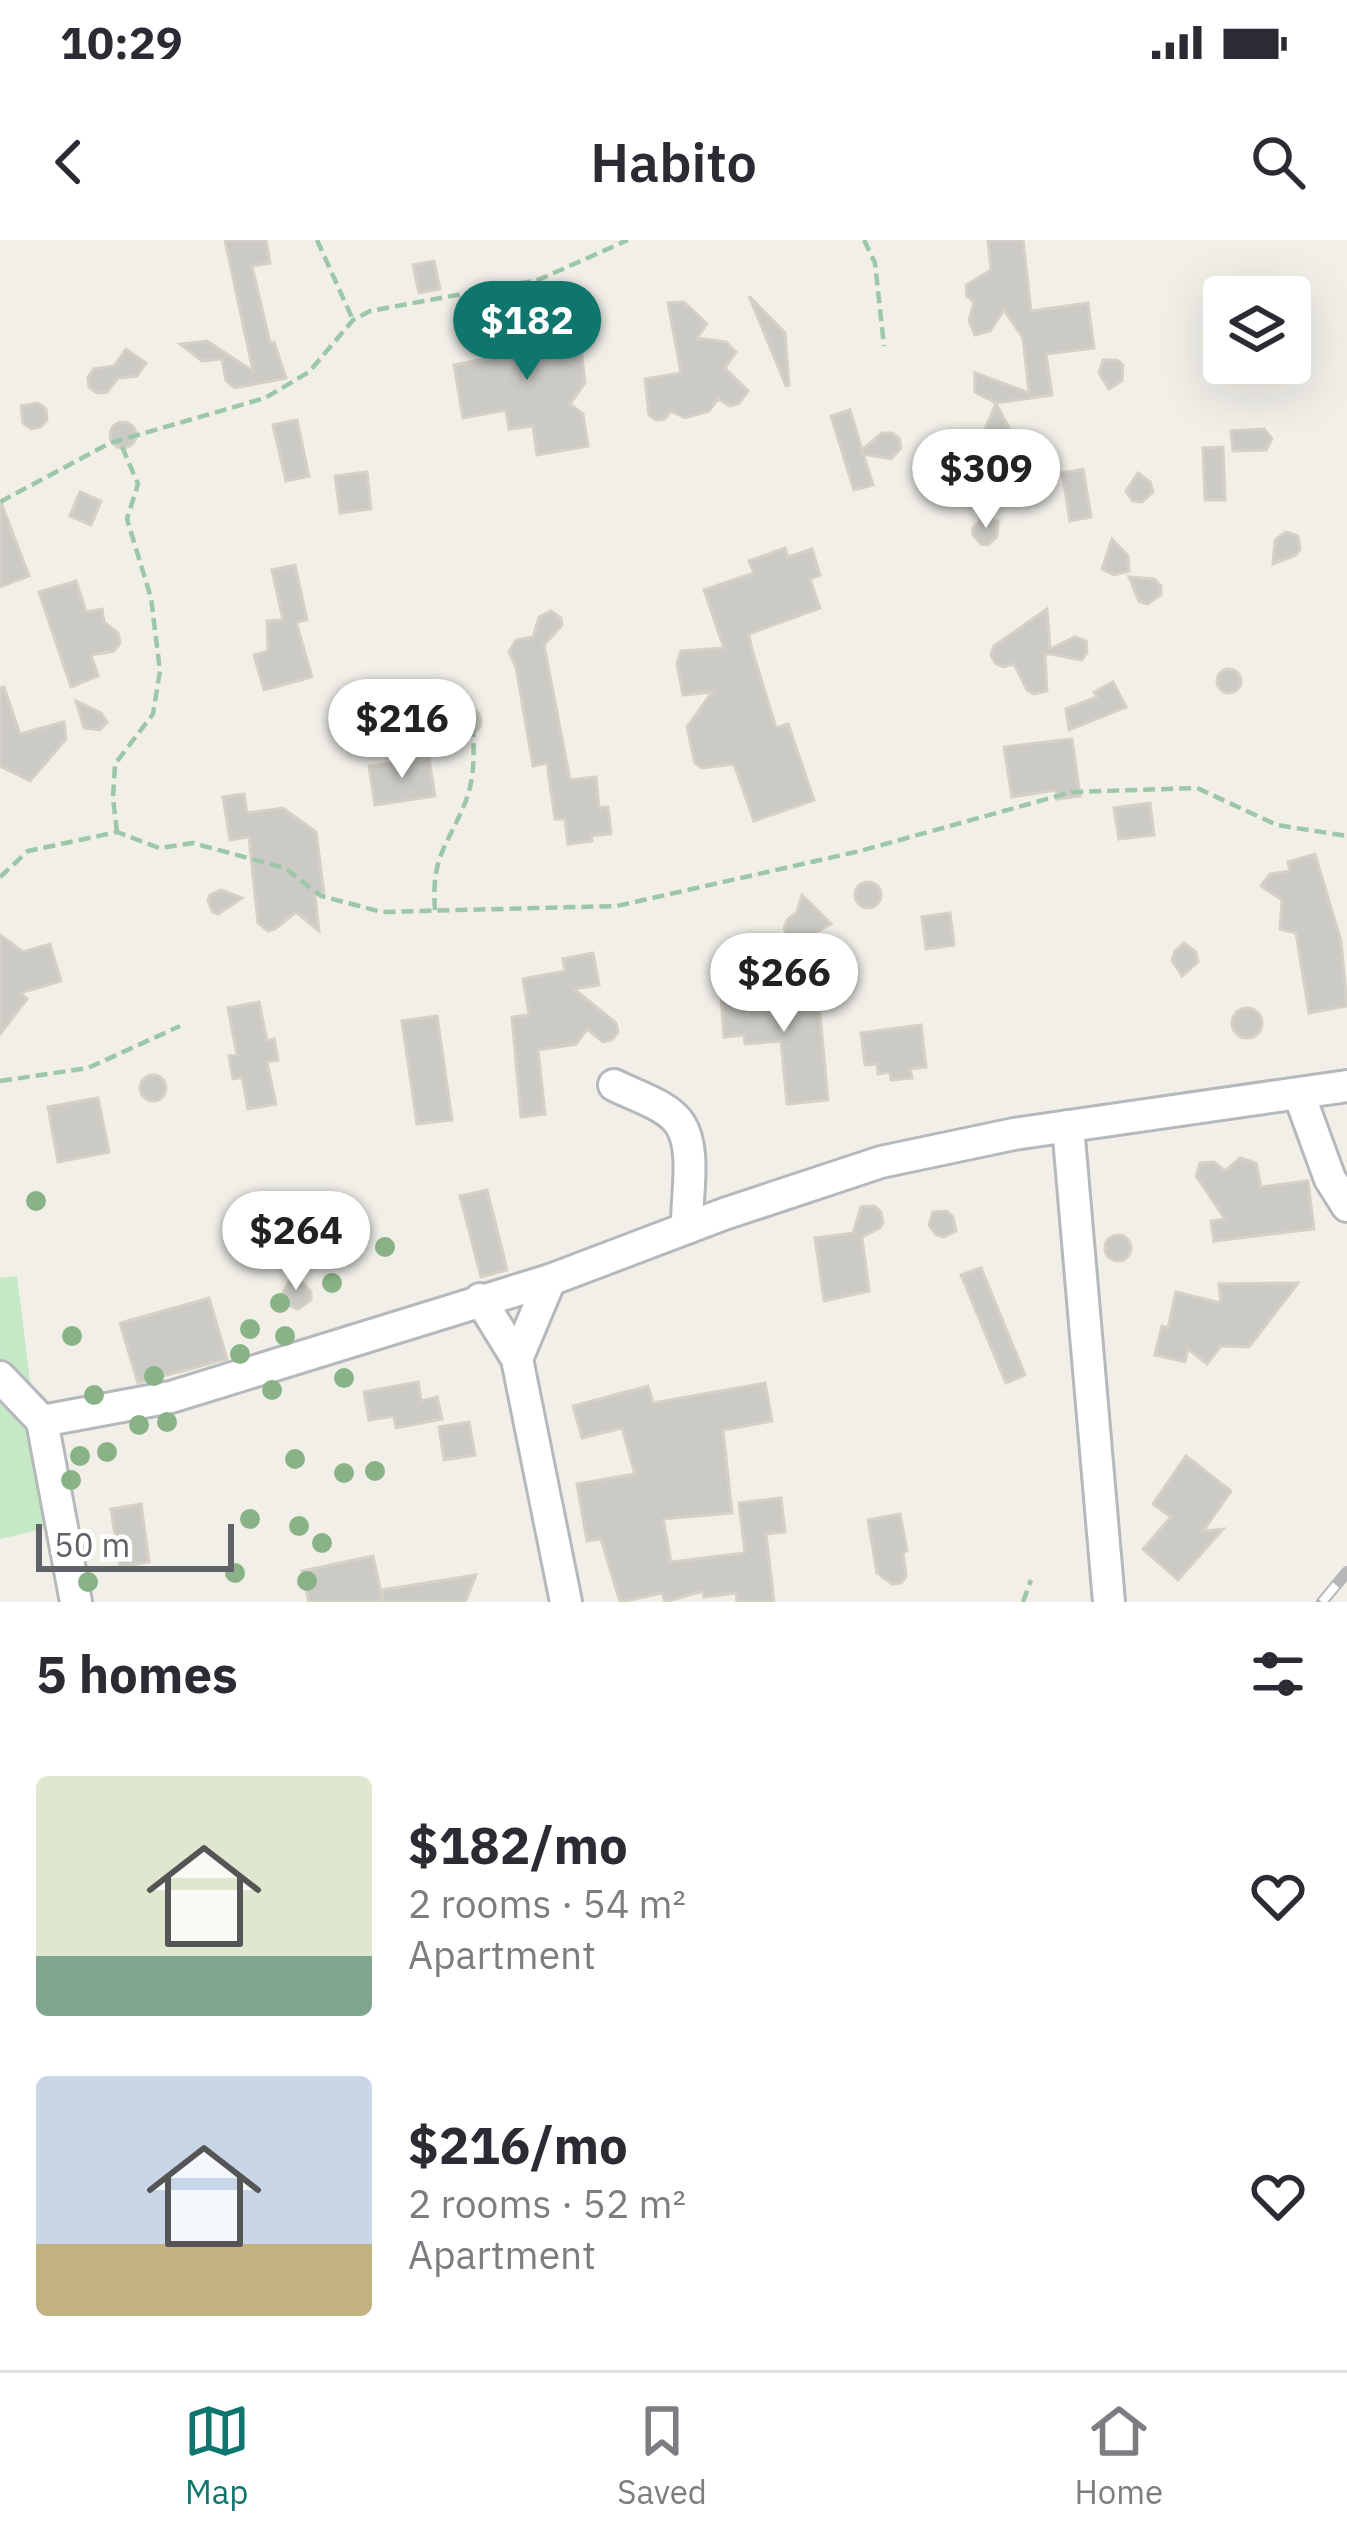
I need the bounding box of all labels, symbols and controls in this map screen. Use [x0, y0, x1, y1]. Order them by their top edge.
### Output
text: 10:29 [60, 13, 183, 71]
text: Habito [590, 127, 757, 197]
icon: back [36, 129, 102, 195]
icon: search [1245, 129, 1311, 195]
map controls [1203, 276, 1311, 384]
button: layers [1203, 276, 1311, 384]
pin: $182 [456, 281, 598, 383]
text: $182 [480, 294, 574, 345]
pin: $309 [915, 429, 1057, 531]
text: $309 [939, 442, 1033, 493]
pin: $216 [331, 679, 473, 781]
text: $216 [355, 692, 449, 743]
pin: $266 [713, 933, 855, 1035]
text: $266 [737, 946, 831, 997]
pin: $264 [225, 1191, 367, 1293]
text: $264 [249, 1204, 343, 1255]
scale bar [36, 1518, 234, 1571]
text: 50 m [54, 1523, 130, 1566]
text: 5 homes [36, 1641, 238, 1707]
icon: filters [1245, 1641, 1311, 1707]
text: $182/mo [408, 1812, 628, 1878]
icon: home [132, 1824, 276, 1968]
icon: heart [1245, 1863, 1311, 1929]
text: 2 rooms · 54 m² [408, 1878, 686, 1929]
text: Apartment [408, 1929, 596, 1980]
text: $216/mo [408, 2112, 628, 2178]
icon: home [132, 2124, 276, 2268]
icon: heart [1245, 2163, 1311, 2229]
text: 2 rooms · 52 m² [408, 2178, 686, 2229]
text: Apartment [408, 2229, 596, 2280]
tab: Map [184, 2398, 250, 2513]
tab: Saved [617, 2398, 707, 2513]
tab: Home [1074, 2398, 1163, 2513]

